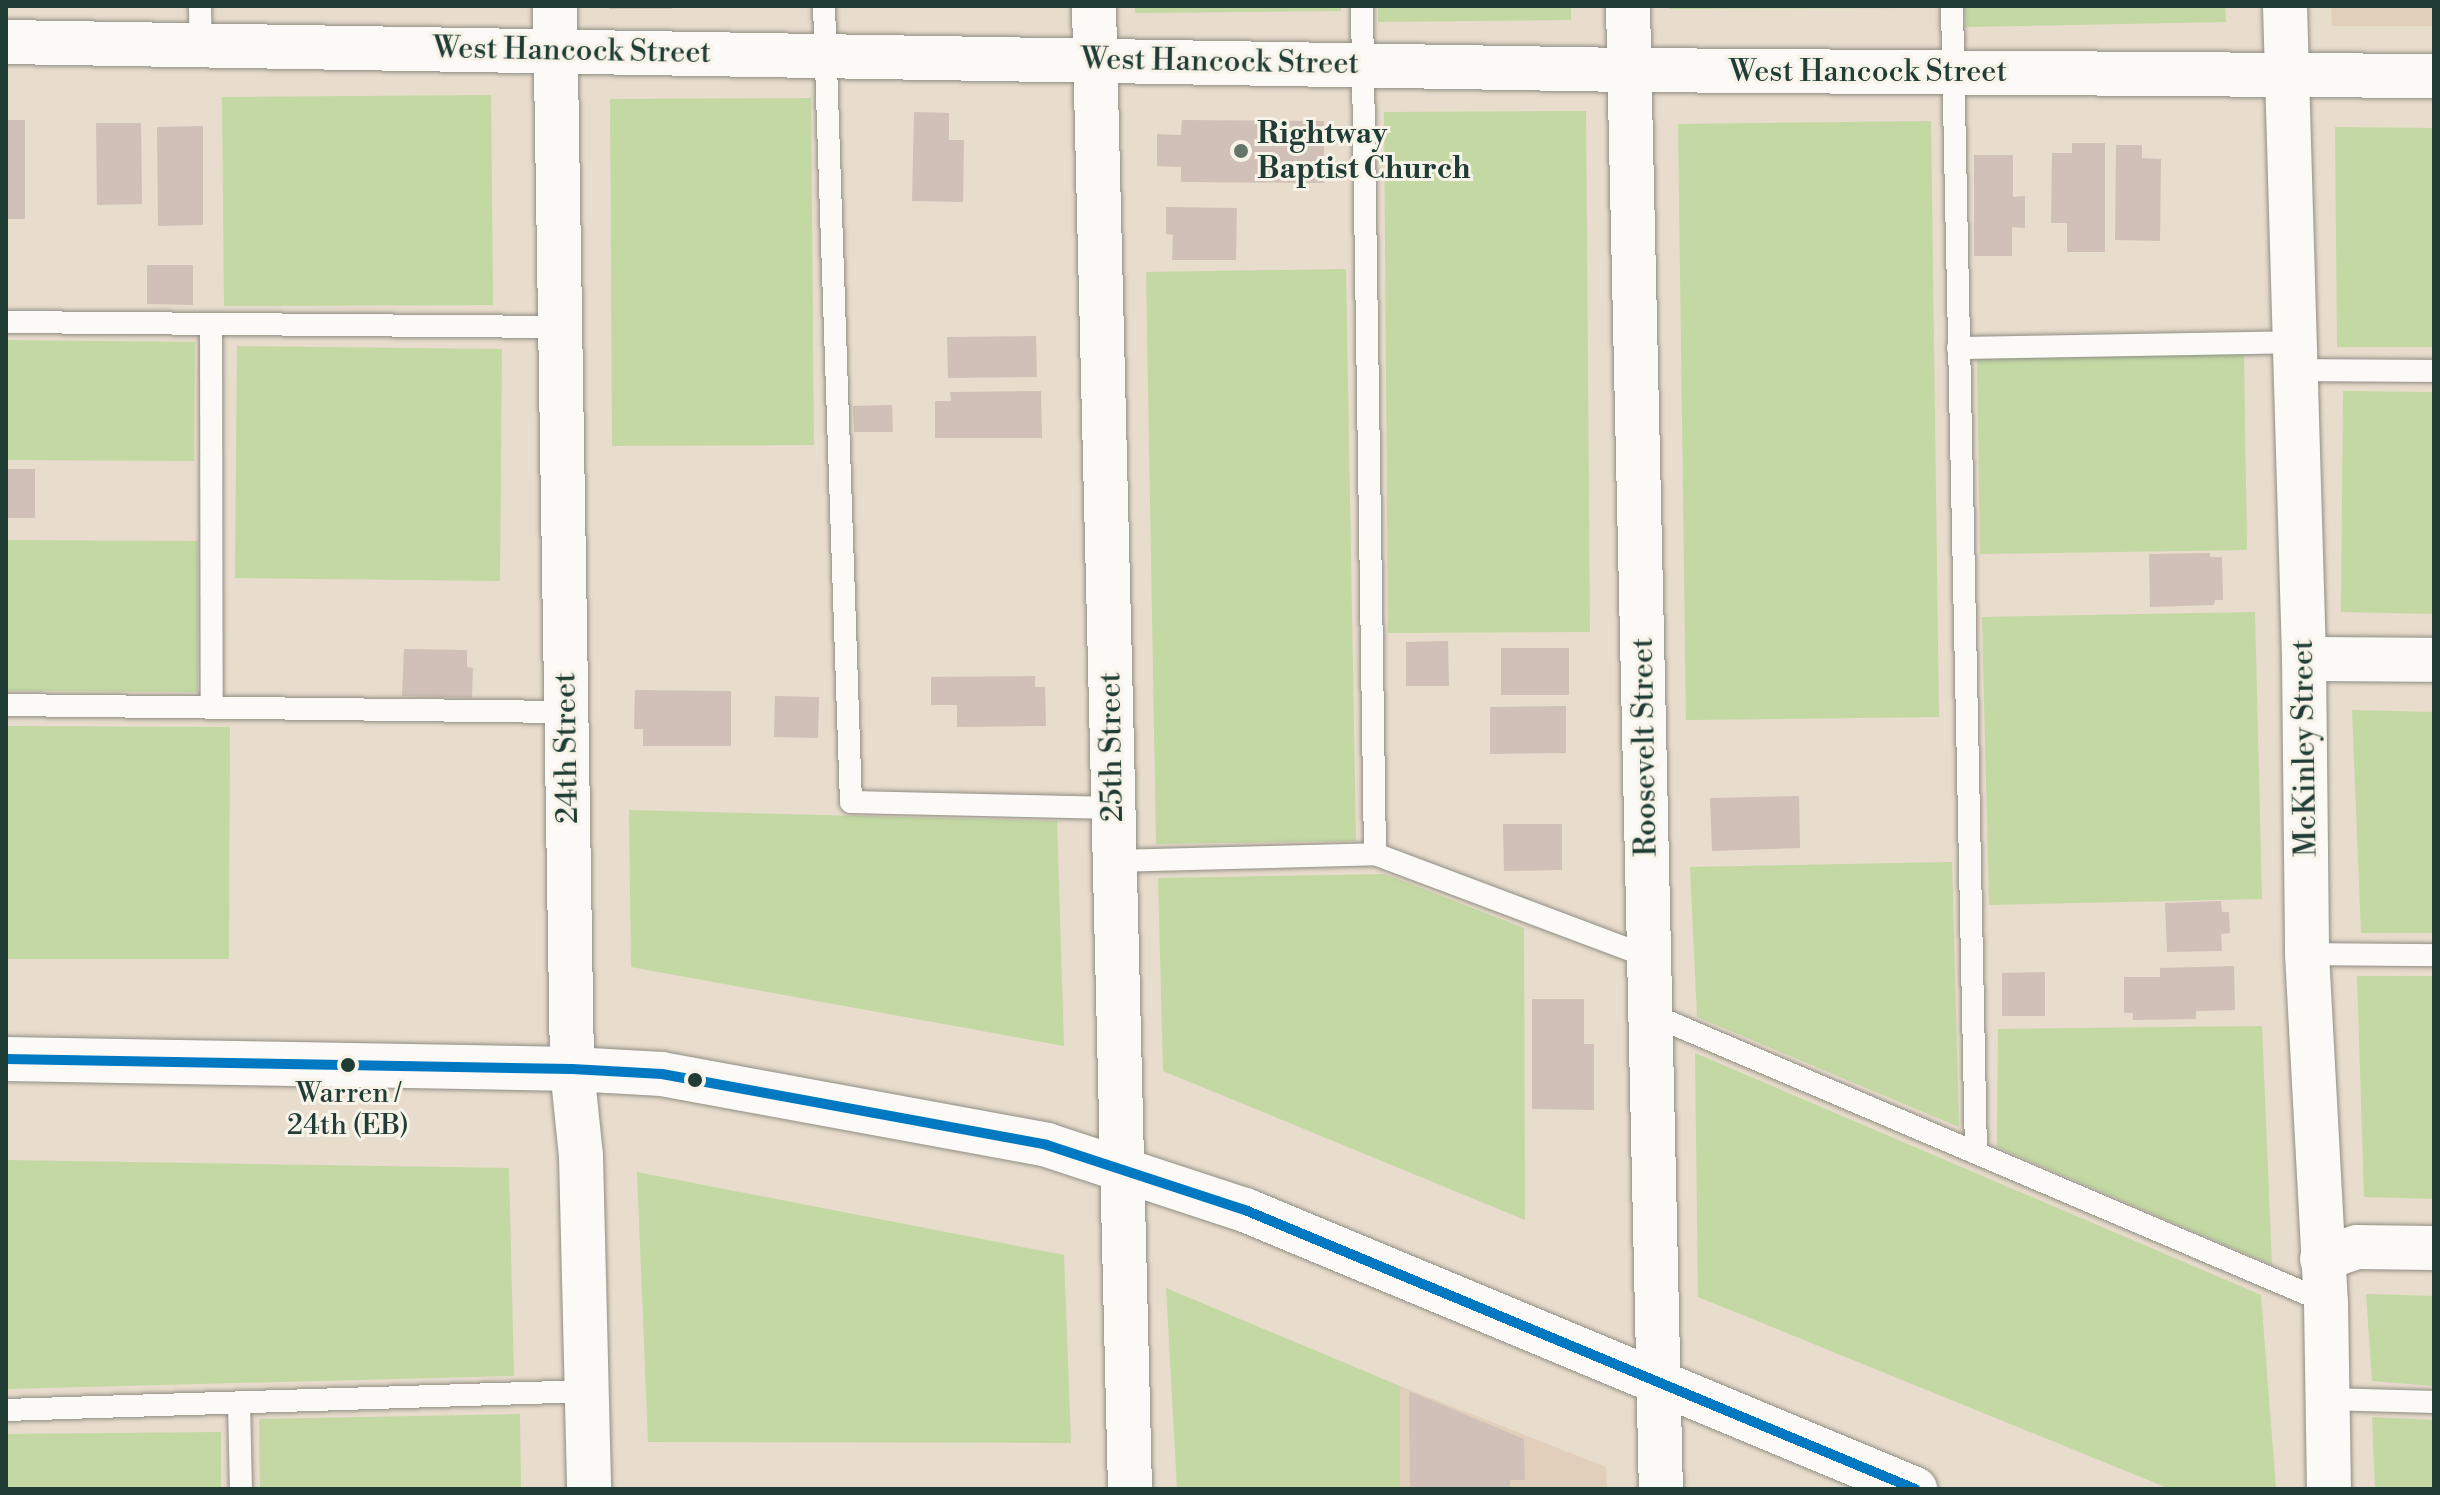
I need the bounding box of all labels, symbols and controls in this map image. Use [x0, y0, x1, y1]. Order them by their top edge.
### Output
street label: West Hancock Street [433, 31, 711, 71]
street label: West Hancock Street [1081, 42, 1359, 82]
street label: West Hancock Street [1729, 54, 2007, 90]
place label: Rightway Baptist Church [1257, 116, 1471, 186]
marker: Rightway Baptist Church [1232, 142, 1250, 160]
street label: Roosevelt Street [1625, 637, 1665, 857]
street label: McKinley Street [2285, 639, 2325, 857]
street label: 24th Street [548, 672, 586, 824]
street label: 25th Street [1093, 672, 1131, 822]
marker: Warren / 24th (EB) [340, 1057, 356, 1073]
unlabelled marker [687, 1072, 703, 1088]
place label: Warren / 24th (EB) [287, 1077, 409, 1143]

